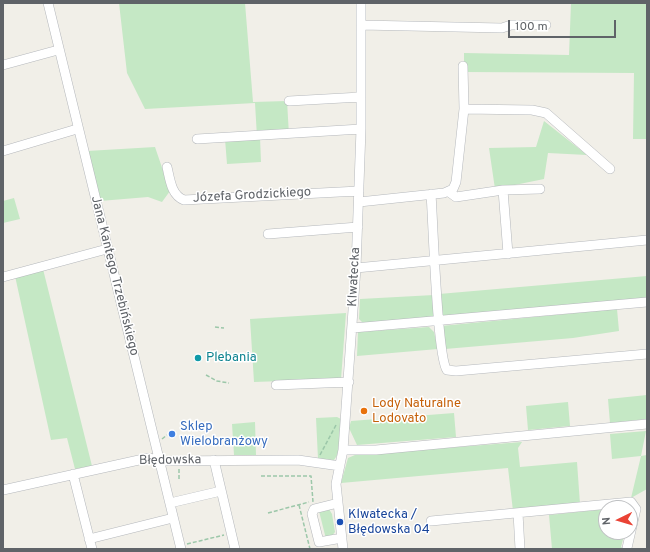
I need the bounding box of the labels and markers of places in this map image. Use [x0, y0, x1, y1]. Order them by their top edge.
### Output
place label: Plebania [206, 350, 257, 366]
marker: Plebania [193, 353, 203, 363]
place label: Lody Naturalne Lodovato [372, 396, 461, 427]
marker: Lody Naturalne Lodovato [359, 406, 369, 416]
place label: Sklep Wielobranżowy [180, 419, 268, 450]
marker: Sklep Wielobranżowy [167, 429, 177, 439]
place label: Klwatecka / Błędowska 04 [348, 507, 430, 538]
marker: Klwatecka / Błędowska 04 [335, 517, 345, 527]

